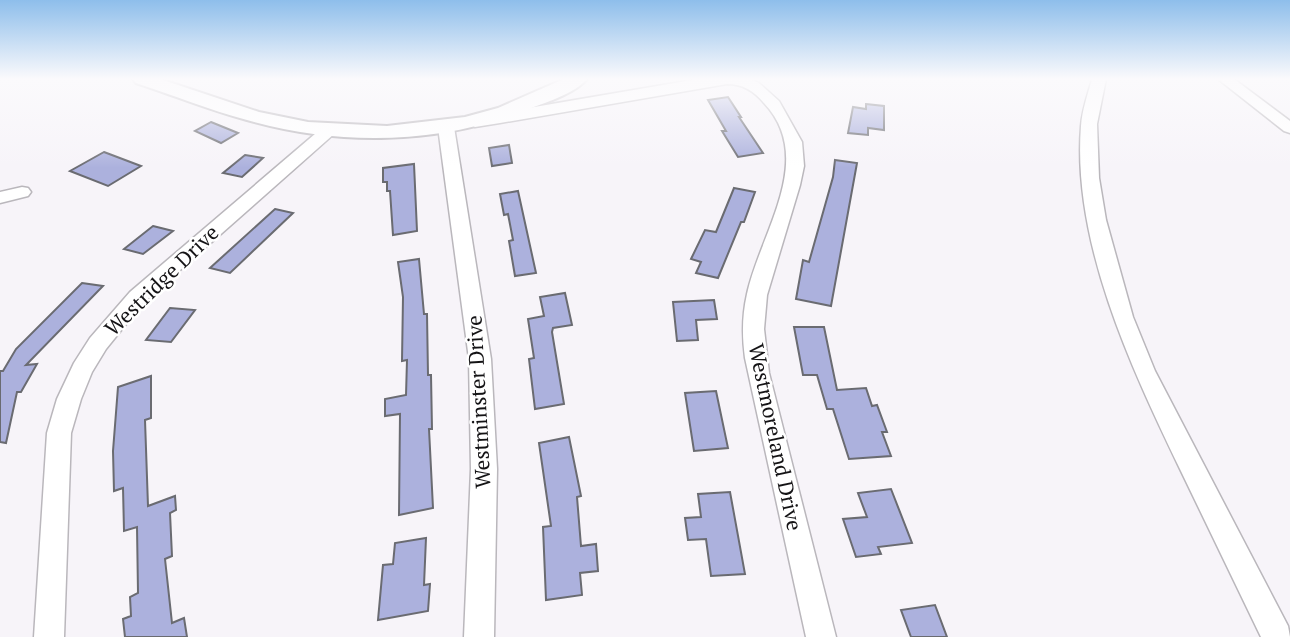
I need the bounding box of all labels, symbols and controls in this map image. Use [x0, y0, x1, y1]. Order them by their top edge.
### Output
street label: Westridge Drive [98, 218, 224, 342]
street label: Westminster Drive [459, 315, 497, 489]
street label: Westmoreland Drive [743, 341, 809, 533]

